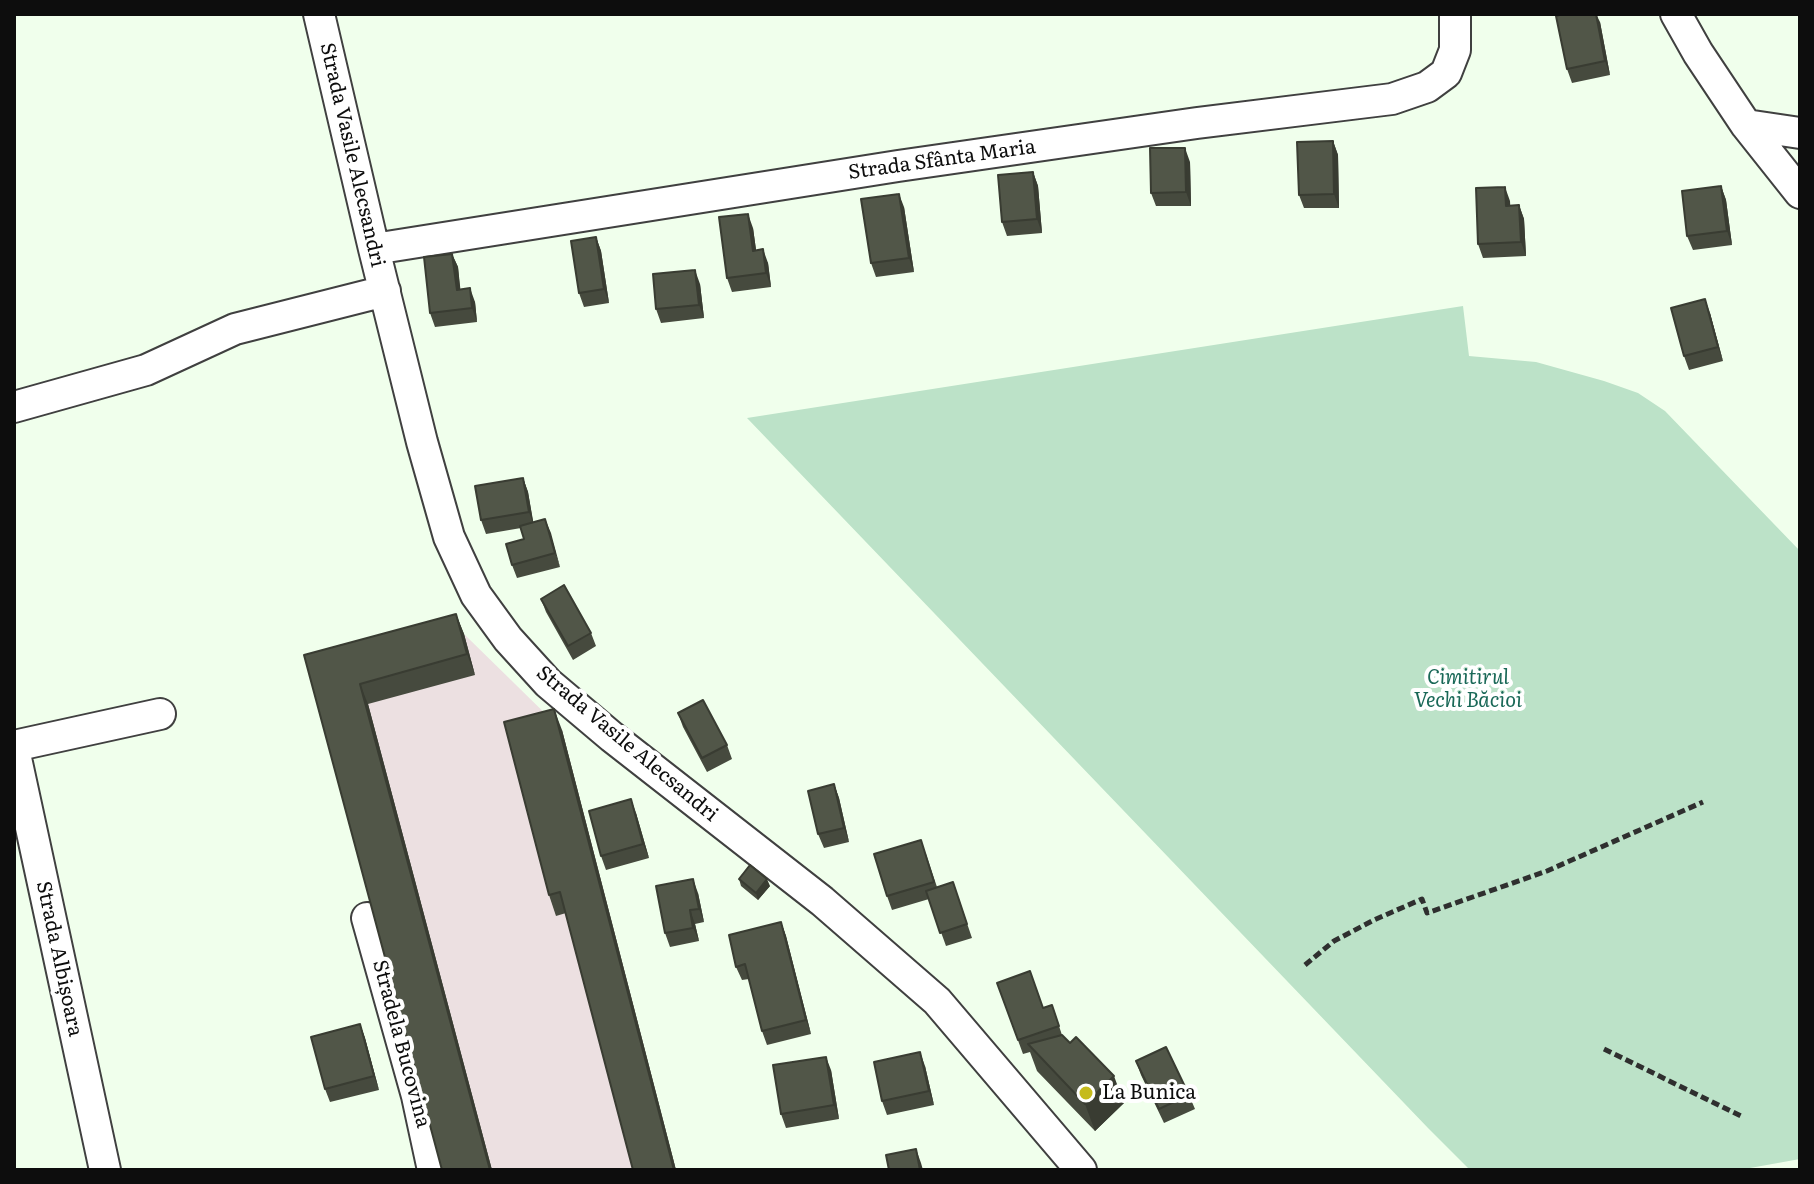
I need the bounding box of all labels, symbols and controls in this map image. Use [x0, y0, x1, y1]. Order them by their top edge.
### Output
street label: Strada Vasile Alecsandri [314, 40, 390, 270]
street label: Strada Sfânta Maria [847, 135, 1037, 185]
street label: Strada Vasile Alecsandri [531, 661, 723, 827]
park label: Cimitirul Vechi Băcioi [1414, 666, 1522, 713]
street label: Strada Albișoara [31, 879, 87, 1039]
street label: Stradela Bucovina [367, 957, 435, 1131]
place label: La Bunica [1102, 1081, 1196, 1105]
marker: La Bunica [1077, 1084, 1095, 1102]

